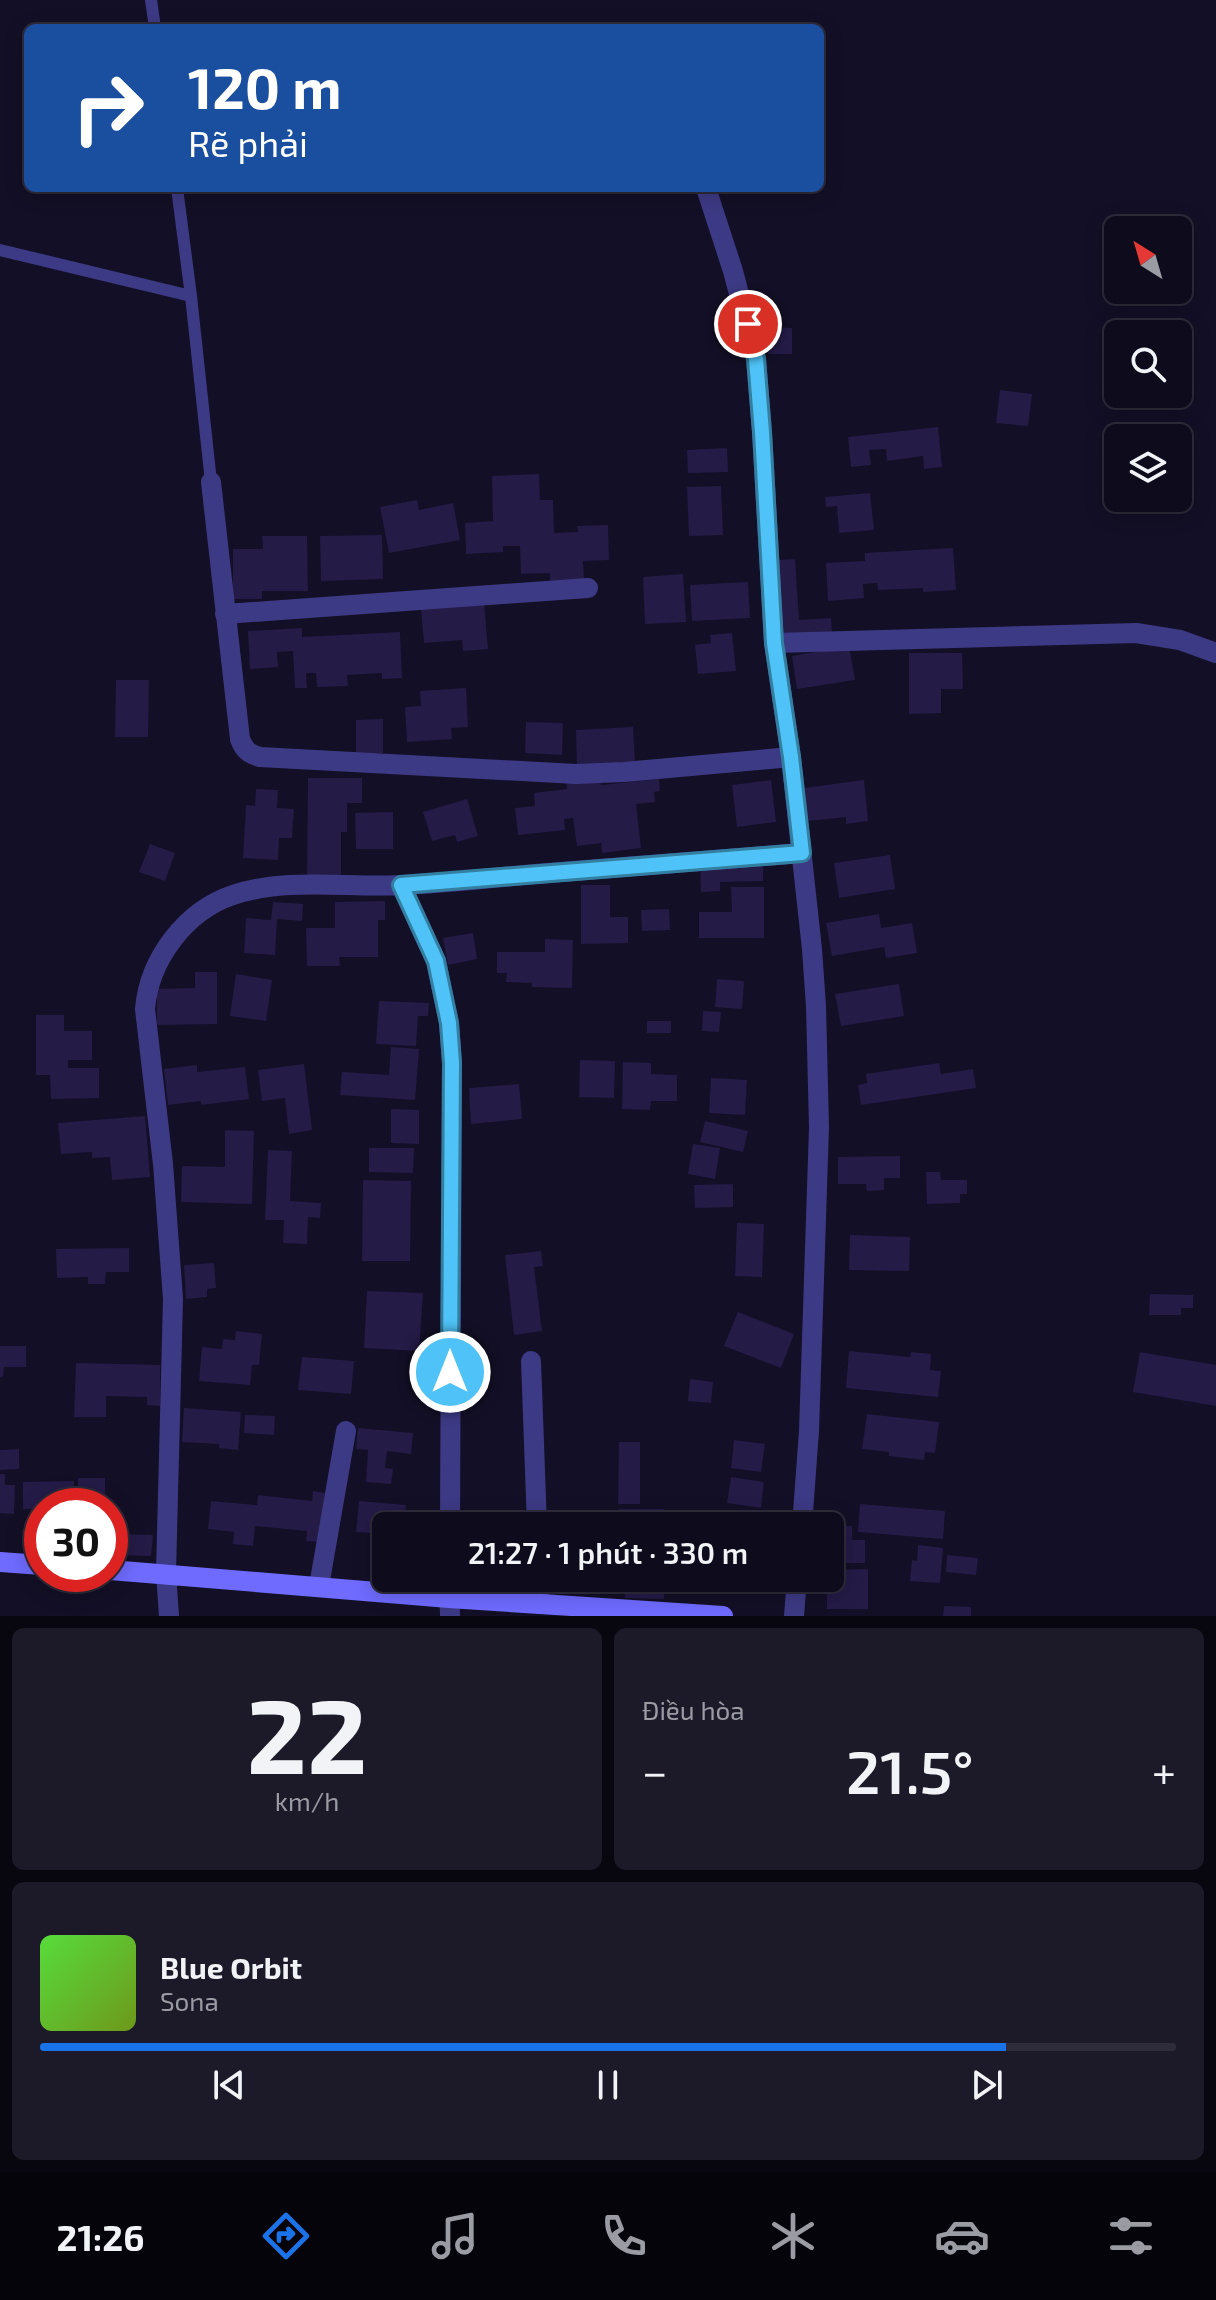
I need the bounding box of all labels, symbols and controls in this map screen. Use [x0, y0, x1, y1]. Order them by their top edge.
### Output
text: 120 m [188, 53, 342, 120]
icon: right [56, 56, 160, 160]
text: Rẽ phải [188, 121, 308, 164]
north arrow [1104, 216, 1192, 304]
map controls [1104, 216, 1192, 512]
pin [714, 290, 782, 358]
icon: arrive [726, 302, 770, 346]
button: search [1104, 320, 1192, 408]
button: layers [1104, 424, 1192, 512]
position arrow [408, 1330, 492, 1414]
speed limit sign: 30 [24, 1488, 128, 1592]
text: 21:27 · 1 phút · 330 m [468, 1534, 748, 1570]
text: 22 [247, 1670, 367, 1795]
text: Điều hòa [642, 1694, 745, 1725]
text: 21.5° [846, 1734, 974, 1806]
text: − [642, 1744, 668, 1797]
text: + [1152, 1744, 1176, 1797]
text: km/h [275, 1785, 339, 1816]
text: Blue Orbit [160, 1949, 302, 1985]
text: Sona [160, 1985, 219, 2016]
icon: previous [207, 2063, 251, 2107]
icon: pause [586, 2063, 630, 2107]
icon: next [965, 2063, 1009, 2107]
icon: directions [258, 2208, 314, 2264]
icon: music [427, 2208, 483, 2264]
icon: phone [596, 2208, 652, 2264]
icon: climate [765, 2208, 821, 2264]
icon: car [934, 2208, 990, 2264]
icon: filters [1103, 2208, 1159, 2264]
text: 21:26 [57, 2215, 144, 2258]

